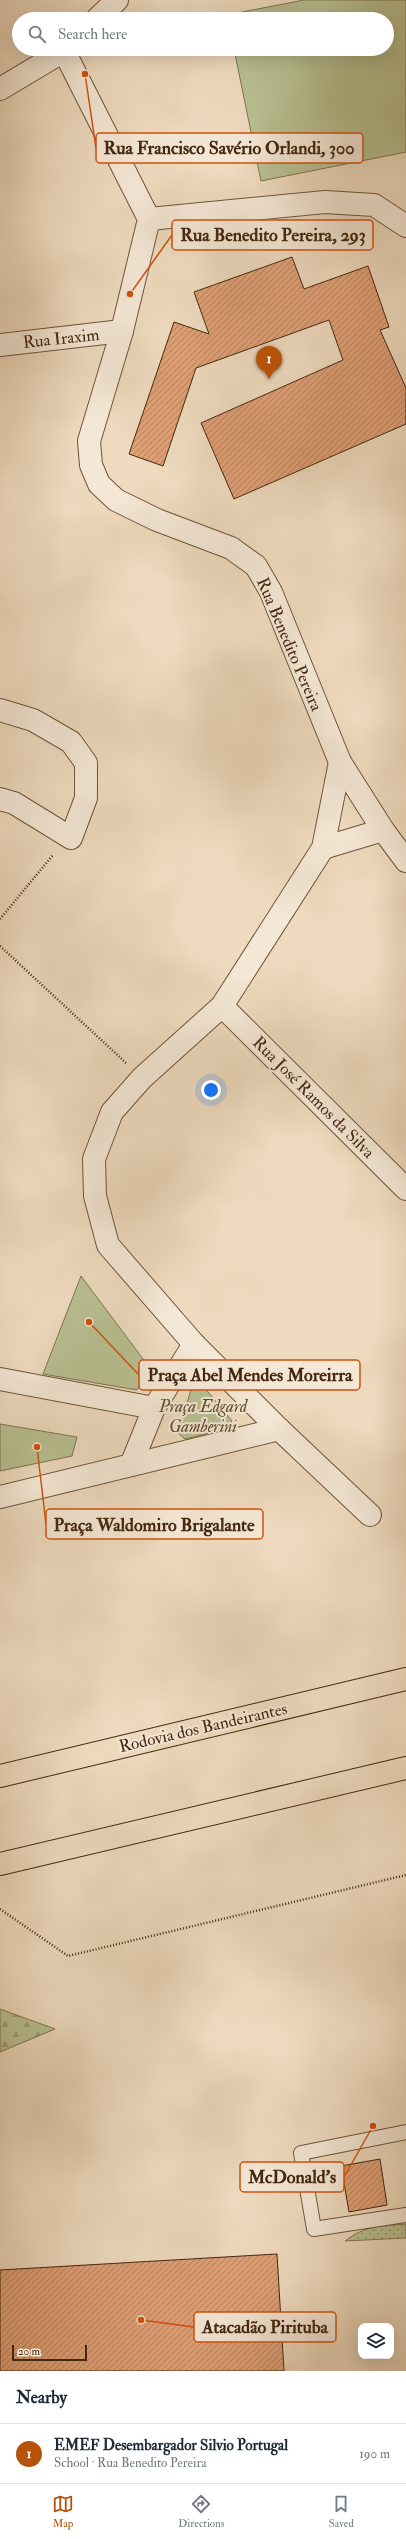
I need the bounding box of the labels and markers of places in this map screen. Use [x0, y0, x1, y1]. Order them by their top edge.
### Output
callout: Rua Francisco Savério Orlandi, 300 [96, 133, 363, 163]
callout: Rua Benedito Pereira, 293 [172, 220, 373, 250]
pin: 1 [256, 346, 282, 379]
callout: Praça Abel Mendes Moreirra [139, 1360, 360, 1390]
callout: Praça Waldomiro Brigalante [46, 1509, 263, 1539]
callout: McDonald's [240, 2162, 344, 2192]
callout: Atacadão Pirituba [194, 2312, 336, 2342]

